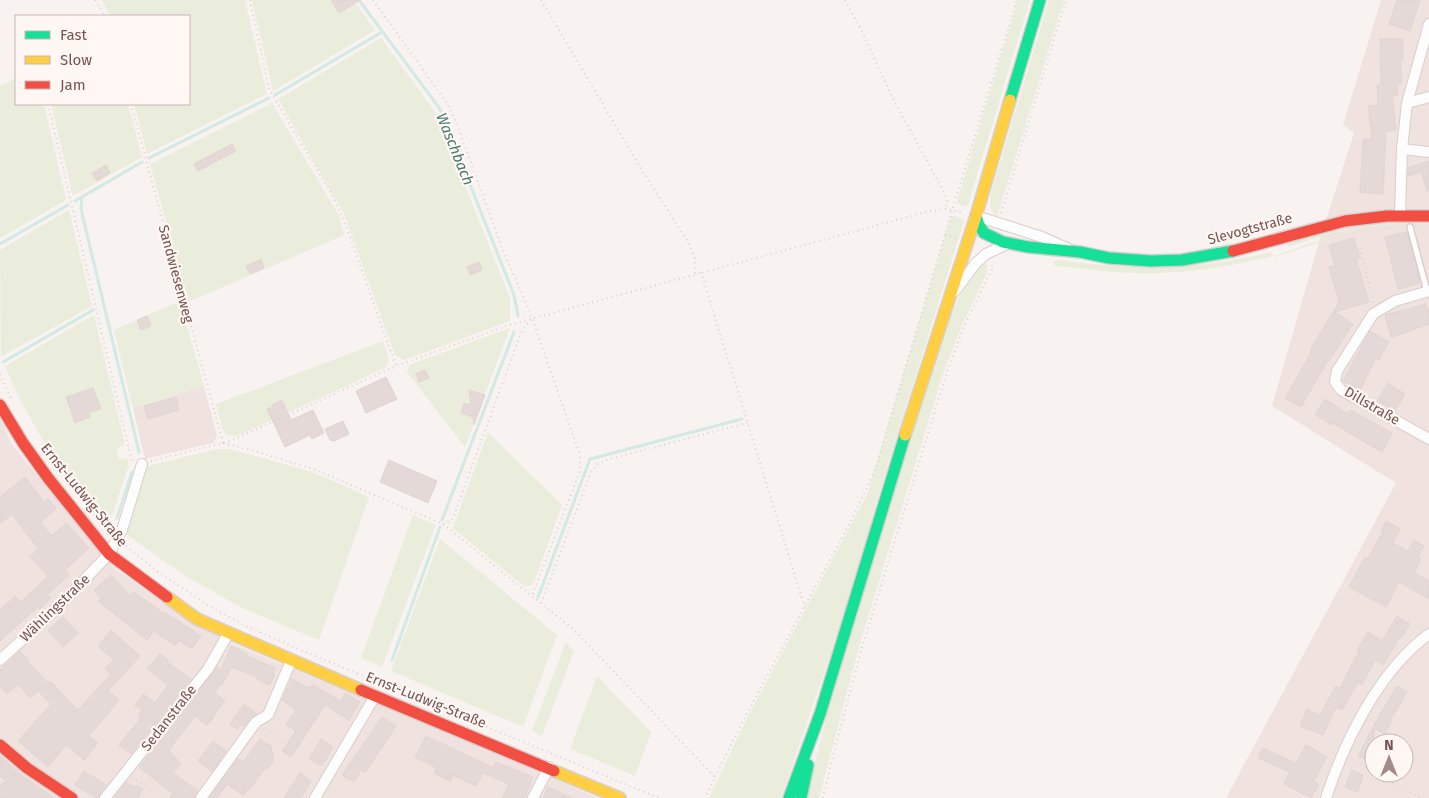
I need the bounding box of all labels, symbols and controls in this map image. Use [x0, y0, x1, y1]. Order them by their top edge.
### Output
legend [15, 15, 190, 105]
text: Fast [60, 26, 87, 44]
text: Slow [60, 51, 92, 69]
text: Jam [60, 76, 86, 94]
water label: Waschbach [432, 110, 478, 188]
street label: Slevogtstraße [1206, 210, 1294, 248]
street label: Sandwiesenweg [155, 223, 197, 326]
street label: Dillstraße [1341, 383, 1403, 429]
street label: Ernst-Ludwig-Straße [37, 440, 131, 550]
street label: Wählingstraße [17, 570, 93, 646]
street label: Ernst-Ludwig-Straße [363, 668, 489, 732]
street label: Sedanstraße [138, 681, 200, 755]
north arrow [1364, 733, 1414, 783]
text: N [1384, 737, 1394, 754]

